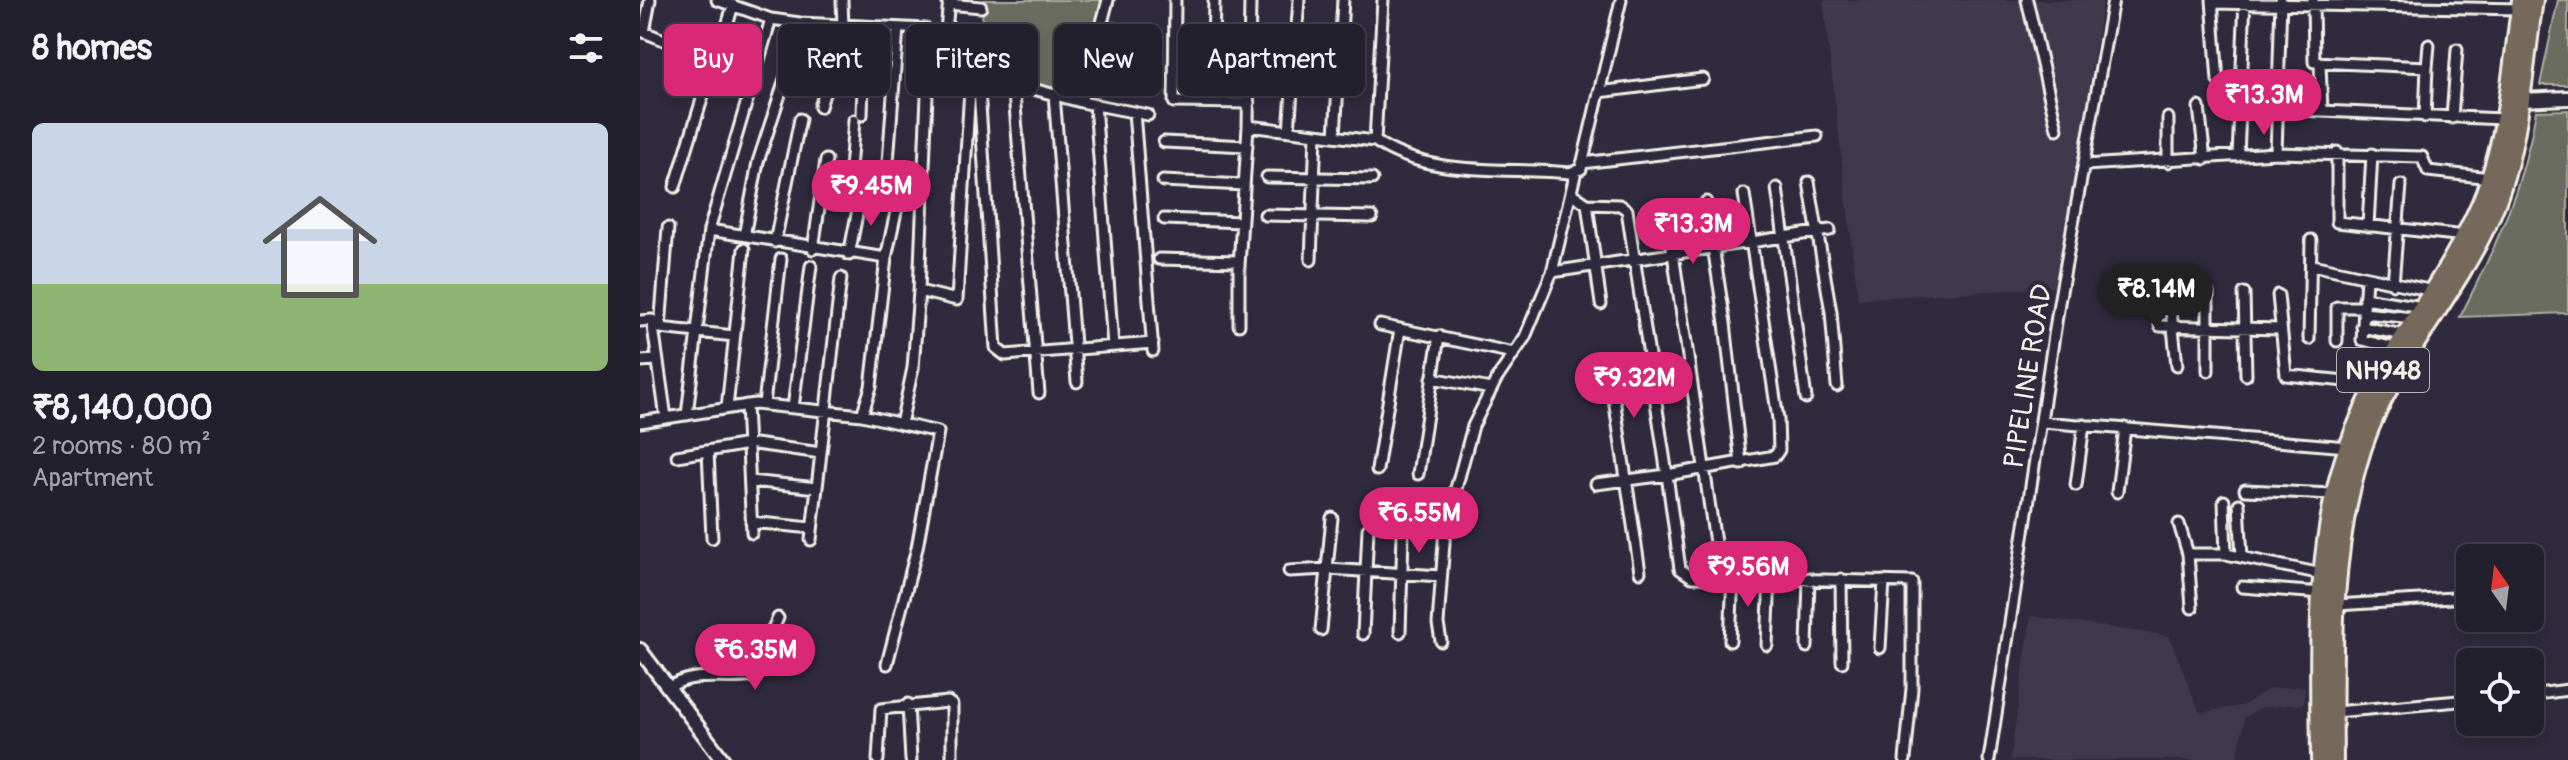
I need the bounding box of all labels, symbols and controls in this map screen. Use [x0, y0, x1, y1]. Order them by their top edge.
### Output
chip: Buy [664, 24, 762, 96]
chip: Rent [778, 24, 890, 96]
chip: Filters [906, 24, 1038, 96]
chip: New [1054, 24, 1162, 96]
chip: Apartment [1178, 24, 1365, 96]
icon: filters [564, 26, 608, 70]
text: 8 homes [32, 27, 152, 70]
pin: ₹13.3M [2199, 69, 2329, 137]
text: ₹13.3M [2224, 79, 2304, 111]
pin: ₹9.45M [806, 160, 936, 228]
text: ₹9.45M [830, 170, 912, 202]
icon: home [248, 175, 392, 319]
pin: ₹13.3M [1628, 198, 1758, 266]
text: ₹13.3M [1653, 208, 1733, 240]
pin: ₹8.14M [2091, 263, 2221, 331]
text: ₹8.14M [2117, 273, 2195, 305]
street label: PIPELINE ROAD [1997, 281, 2060, 471]
road number: NH948 [2337, 348, 2429, 392]
pin: ₹9.32M [1569, 352, 1699, 420]
text: ₹9.32M [1593, 362, 1675, 394]
text: ₹8,140,000 [32, 387, 213, 430]
text: 2 rooms · 80 m² [32, 430, 211, 462]
text: Apartment [32, 462, 153, 494]
pin: ₹6.55M [1354, 487, 1484, 555]
text: ₹6.55M [1377, 497, 1461, 529]
pin: ₹9.56M [1683, 541, 1813, 609]
north arrow [2456, 544, 2544, 632]
map controls [2456, 544, 2544, 736]
text: ₹9.56M [1707, 551, 1789, 583]
pin: ₹6.35M [690, 624, 820, 692]
text: ₹6.35M [713, 634, 797, 666]
button: locate [2456, 648, 2544, 736]

